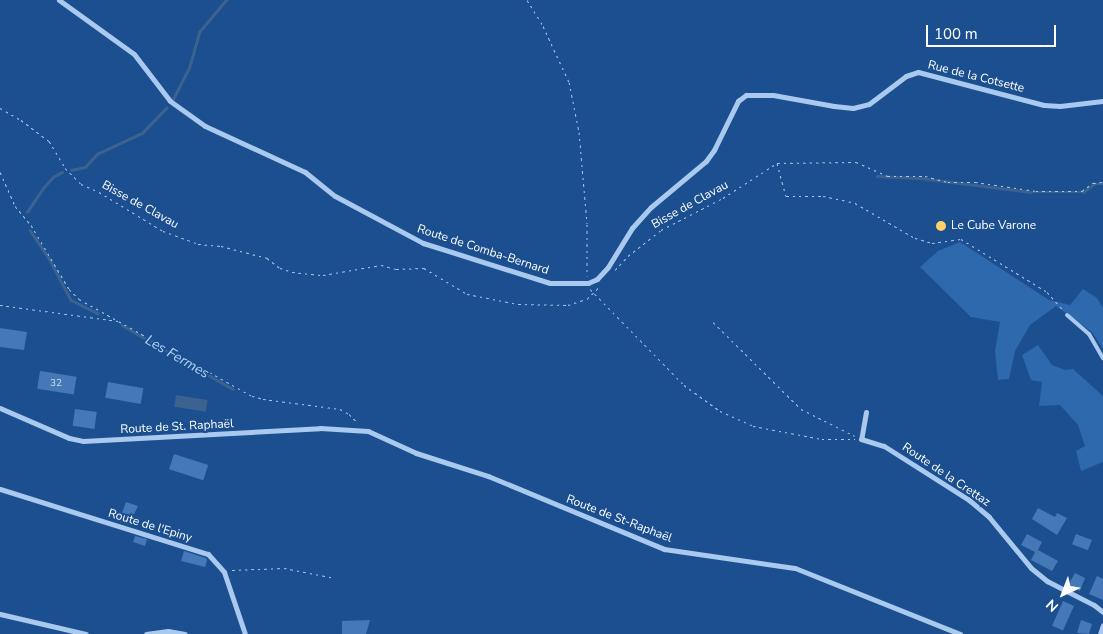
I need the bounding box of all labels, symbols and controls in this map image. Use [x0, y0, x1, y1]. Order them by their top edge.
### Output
scale bar [928, 15, 1058, 47]
text: 100 m [934, 24, 978, 44]
street label: Rue de la Cotsette [926, 58, 1026, 96]
street label: Bisse de Clavau [99, 178, 181, 232]
street label: Bisse de Clavau [649, 178, 731, 232]
place label: Le Cube Varone [951, 219, 1036, 233]
marker: Le Cube Varone [935, 220, 947, 232]
street label: Route de Comba-Bernard [415, 222, 551, 278]
water label: Les Fermes [142, 332, 212, 382]
house number: 32 [50, 378, 62, 390]
street label: Route de St. Raphaël [120, 417, 234, 437]
street label: Route de la Crettaz [899, 440, 993, 510]
street label: Route de St-Raphaël [564, 492, 674, 546]
street label: Route de l'Epiny [106, 506, 194, 546]
north arrow [1038, 569, 1088, 619]
text: N [1042, 595, 1063, 616]

